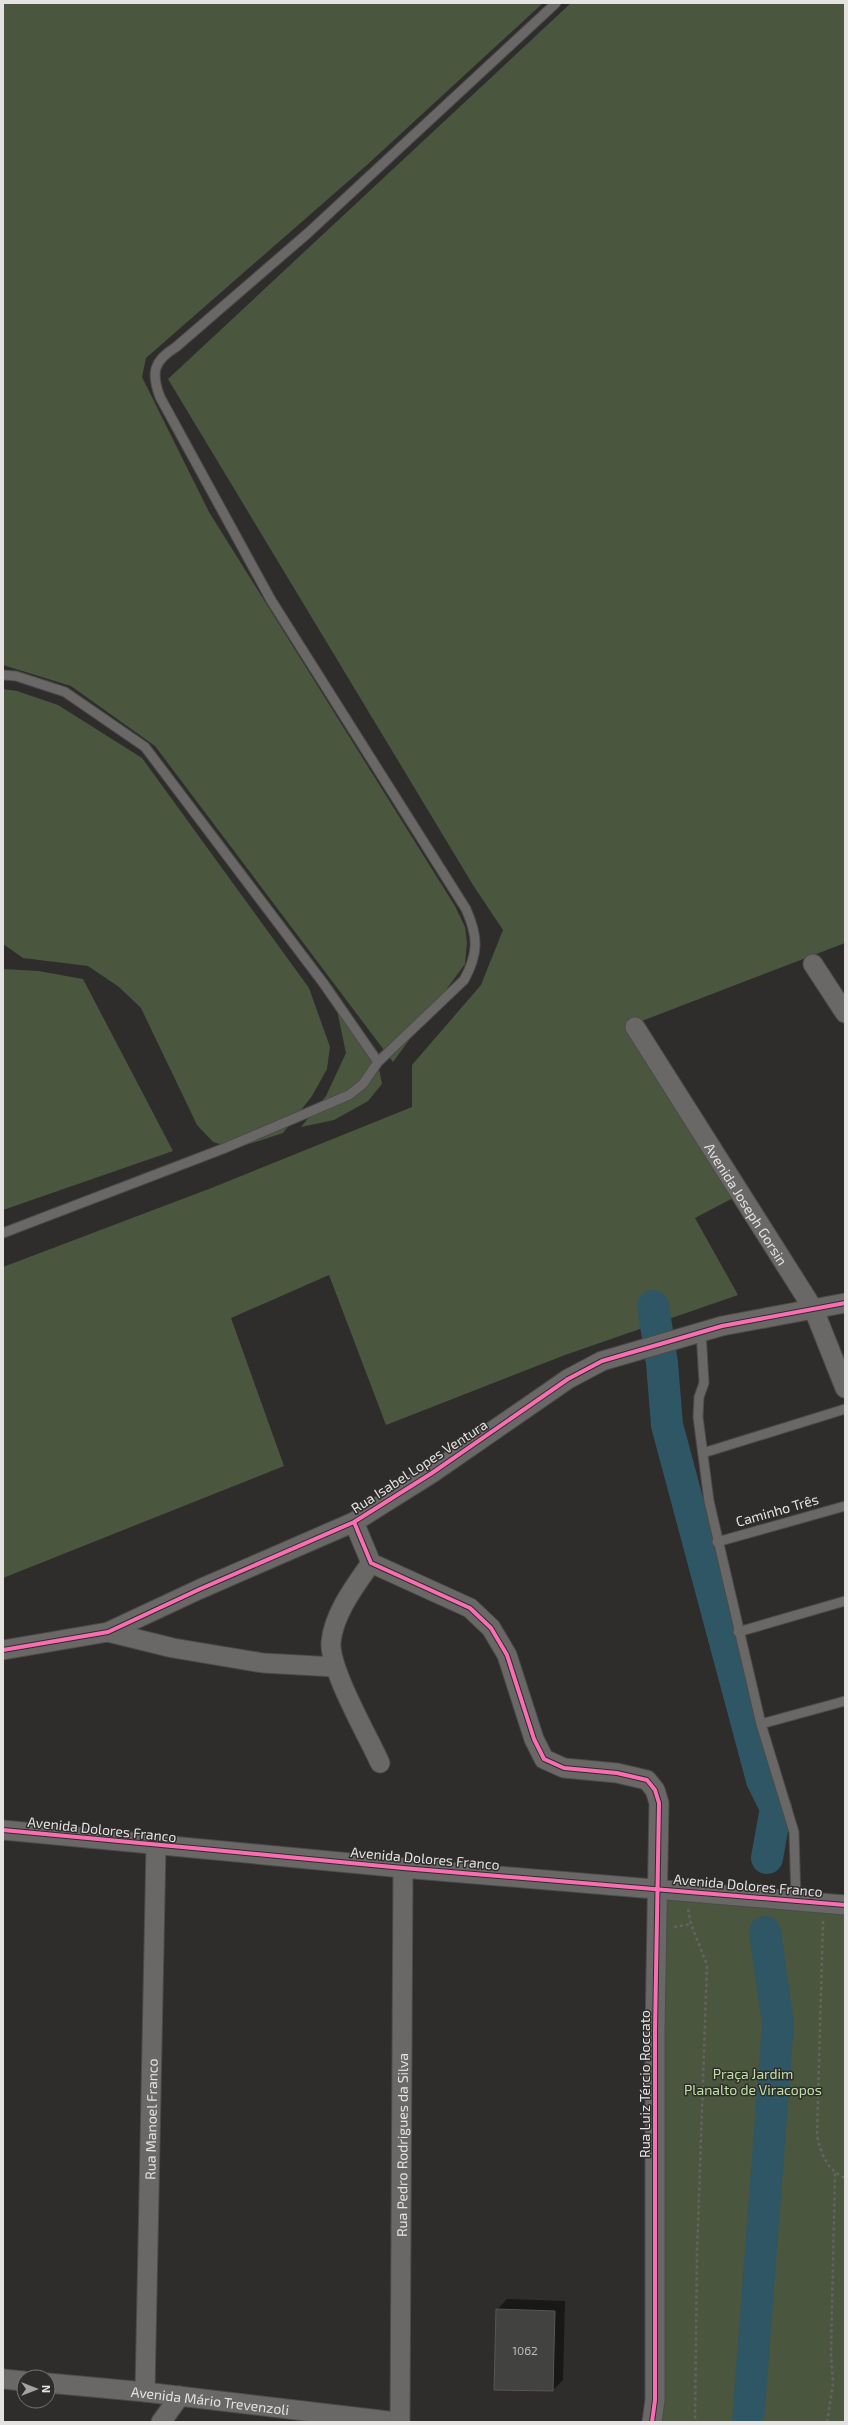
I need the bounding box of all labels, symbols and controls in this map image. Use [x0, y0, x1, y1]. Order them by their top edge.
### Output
street label: Avenida Joseph Gorsin [702, 1139, 792, 1268]
street label: Rua Isabel Lopes Ventura [348, 1416, 490, 1516]
street label: Caminho Três [734, 1490, 820, 1530]
street label: Avenida Dolores Franco [27, 1813, 177, 1845]
street label: Avenida Dolores Franco [350, 1843, 500, 1873]
street label: Avenida Dolores Franco [673, 1870, 823, 1900]
street label: Rua Luiz Tércio Roccato [636, 2010, 653, 2158]
street label: Rua Pedro Rodrigues da Silva [393, 2053, 410, 2237]
street label: Rua Manoel Franco [141, 2058, 160, 2180]
park label: Praça Jardim Planalto de Viracopos [684, 2065, 822, 2098]
house number: 1062 [512, 2343, 538, 2357]
north arrow [16, 2369, 56, 2409]
street label: Avenida Mário Trevenzoli [130, 2382, 290, 2418]
text: N [40, 2385, 53, 2393]

